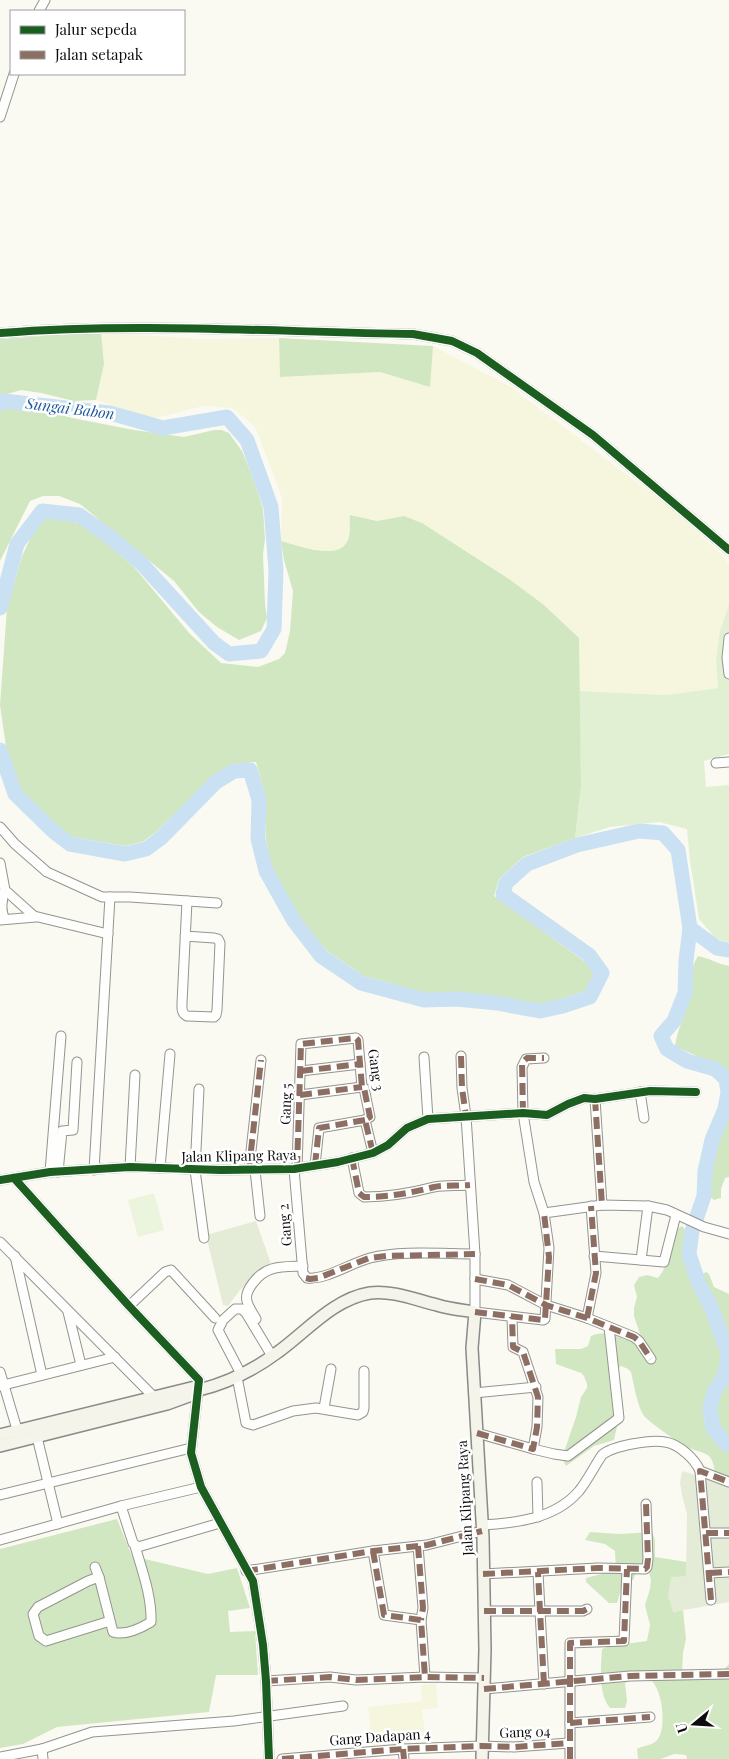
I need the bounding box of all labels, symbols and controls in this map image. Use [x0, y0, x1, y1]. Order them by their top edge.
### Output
legend [10, 10, 185, 75]
text: Jalur sepeda [54, 19, 137, 39]
text: Jalan setapak [54, 44, 144, 64]
water label: Sungai Babon [24, 393, 116, 423]
street label: Gang 3 [364, 1048, 389, 1092]
street label: Gang 5 [275, 1083, 296, 1125]
street label: Jalan Klipang Raya [180, 1145, 297, 1166]
street label: Gang 2 [273, 1203, 296, 1247]
street label: Jalan Klipang Raya [452, 1440, 477, 1557]
north arrow [669, 1699, 719, 1749]
text: U [671, 1720, 692, 1736]
street label: Gang 04 [499, 1721, 551, 1742]
street label: Gang Dadapan 4 [329, 1723, 431, 1750]

